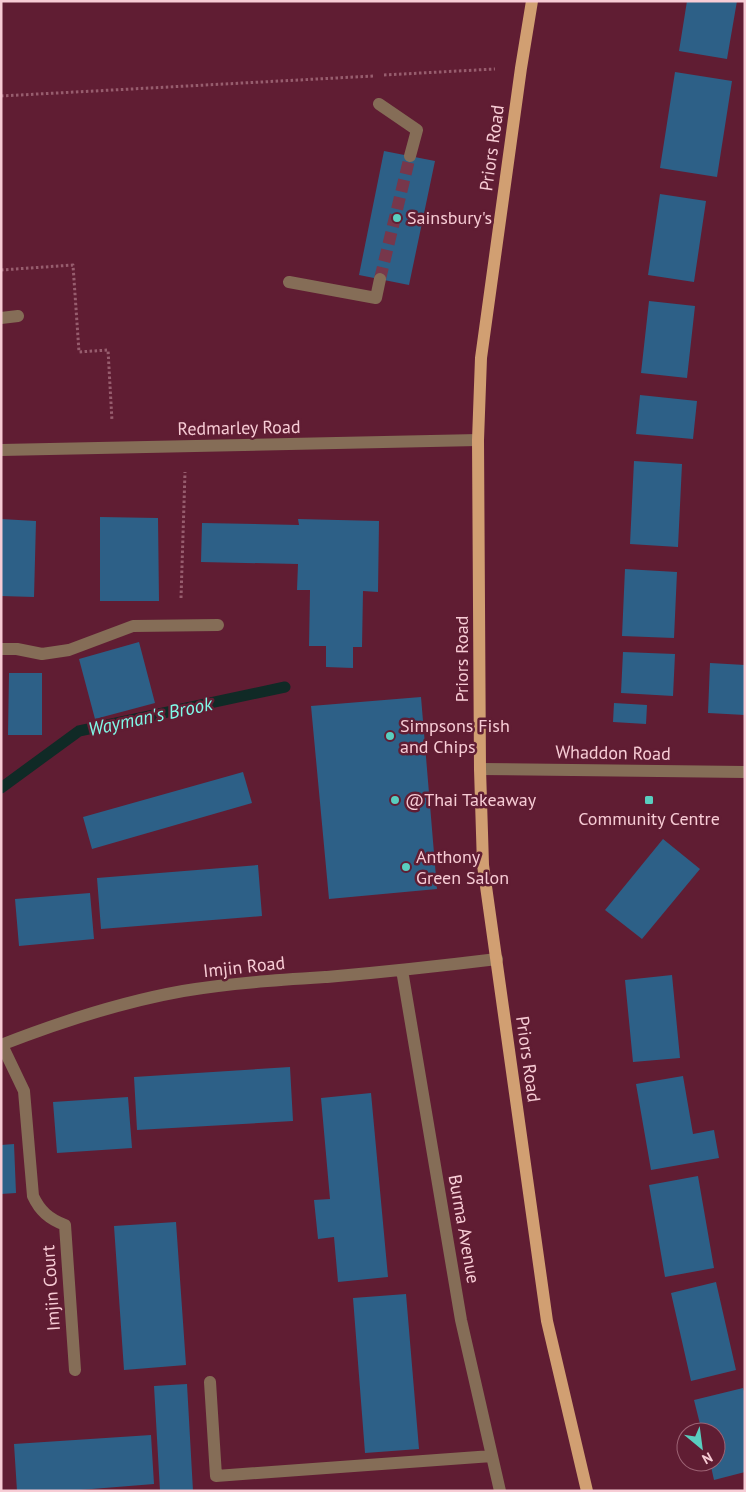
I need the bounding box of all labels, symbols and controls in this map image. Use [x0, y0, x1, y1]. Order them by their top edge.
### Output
street label: Priors Road [474, 103, 509, 192]
place label: Sainsbury's [407, 206, 492, 229]
marker: Sainsbury's [391, 212, 403, 224]
street label: Redmarley Road [177, 415, 301, 440]
street label: Priors Road [450, 616, 473, 702]
water label: Wayman's Brook [86, 691, 216, 741]
place label: Simpsons Fish and Chips [400, 714, 510, 758]
marker: Simpsons Fish and Chips [384, 730, 396, 742]
street label: Whaddon Road [555, 740, 671, 765]
place label: @Thai Takeaway [405, 788, 537, 811]
marker: @Thai Takeaway [389, 794, 401, 806]
marker: Community Centre [643, 794, 655, 806]
place label: Community Centre [578, 807, 720, 830]
place label: Anthony Green Salon [416, 845, 509, 889]
marker: Anthony Green Salon [400, 861, 412, 873]
street label: Imjin Road [202, 951, 286, 982]
street label: Priors Road [511, 1014, 546, 1103]
street label: Burma Avenue [444, 1173, 485, 1285]
street label: Imjin Court [36, 1244, 65, 1332]
north arrow [676, 1422, 726, 1472]
text: N [699, 1448, 716, 1468]

